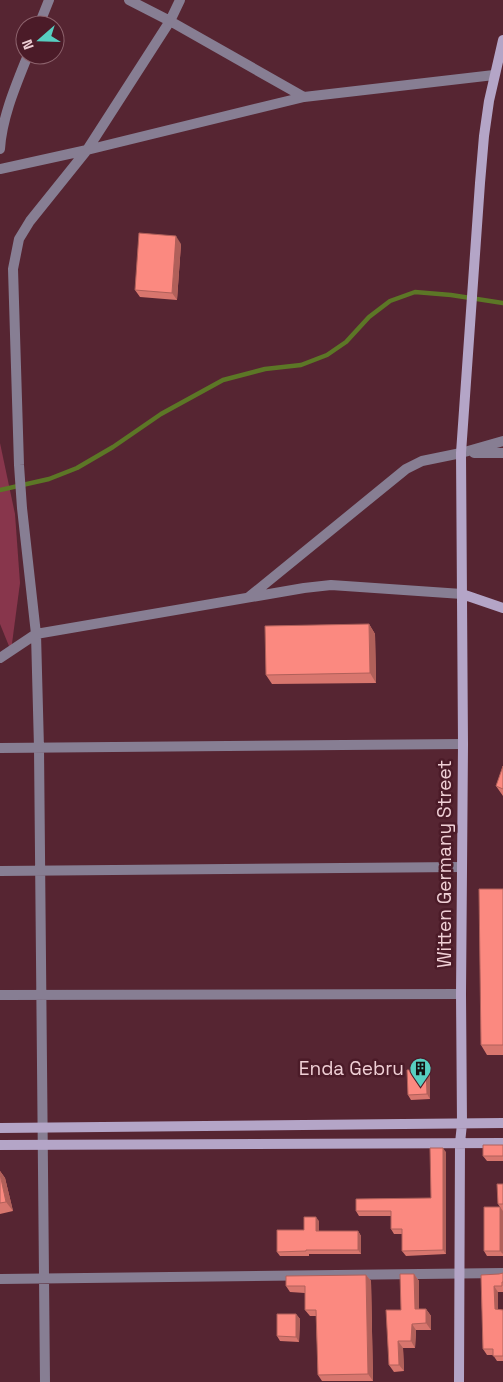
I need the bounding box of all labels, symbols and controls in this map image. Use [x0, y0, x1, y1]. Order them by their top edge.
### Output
north arrow [15, 15, 65, 65]
text: N [18, 37, 38, 52]
street label: Witten Germany Street [432, 760, 457, 968]
place label: Enda Gebru [299, 1056, 404, 1081]
building icon: Enda Gebru [408, 1056, 432, 1087]

